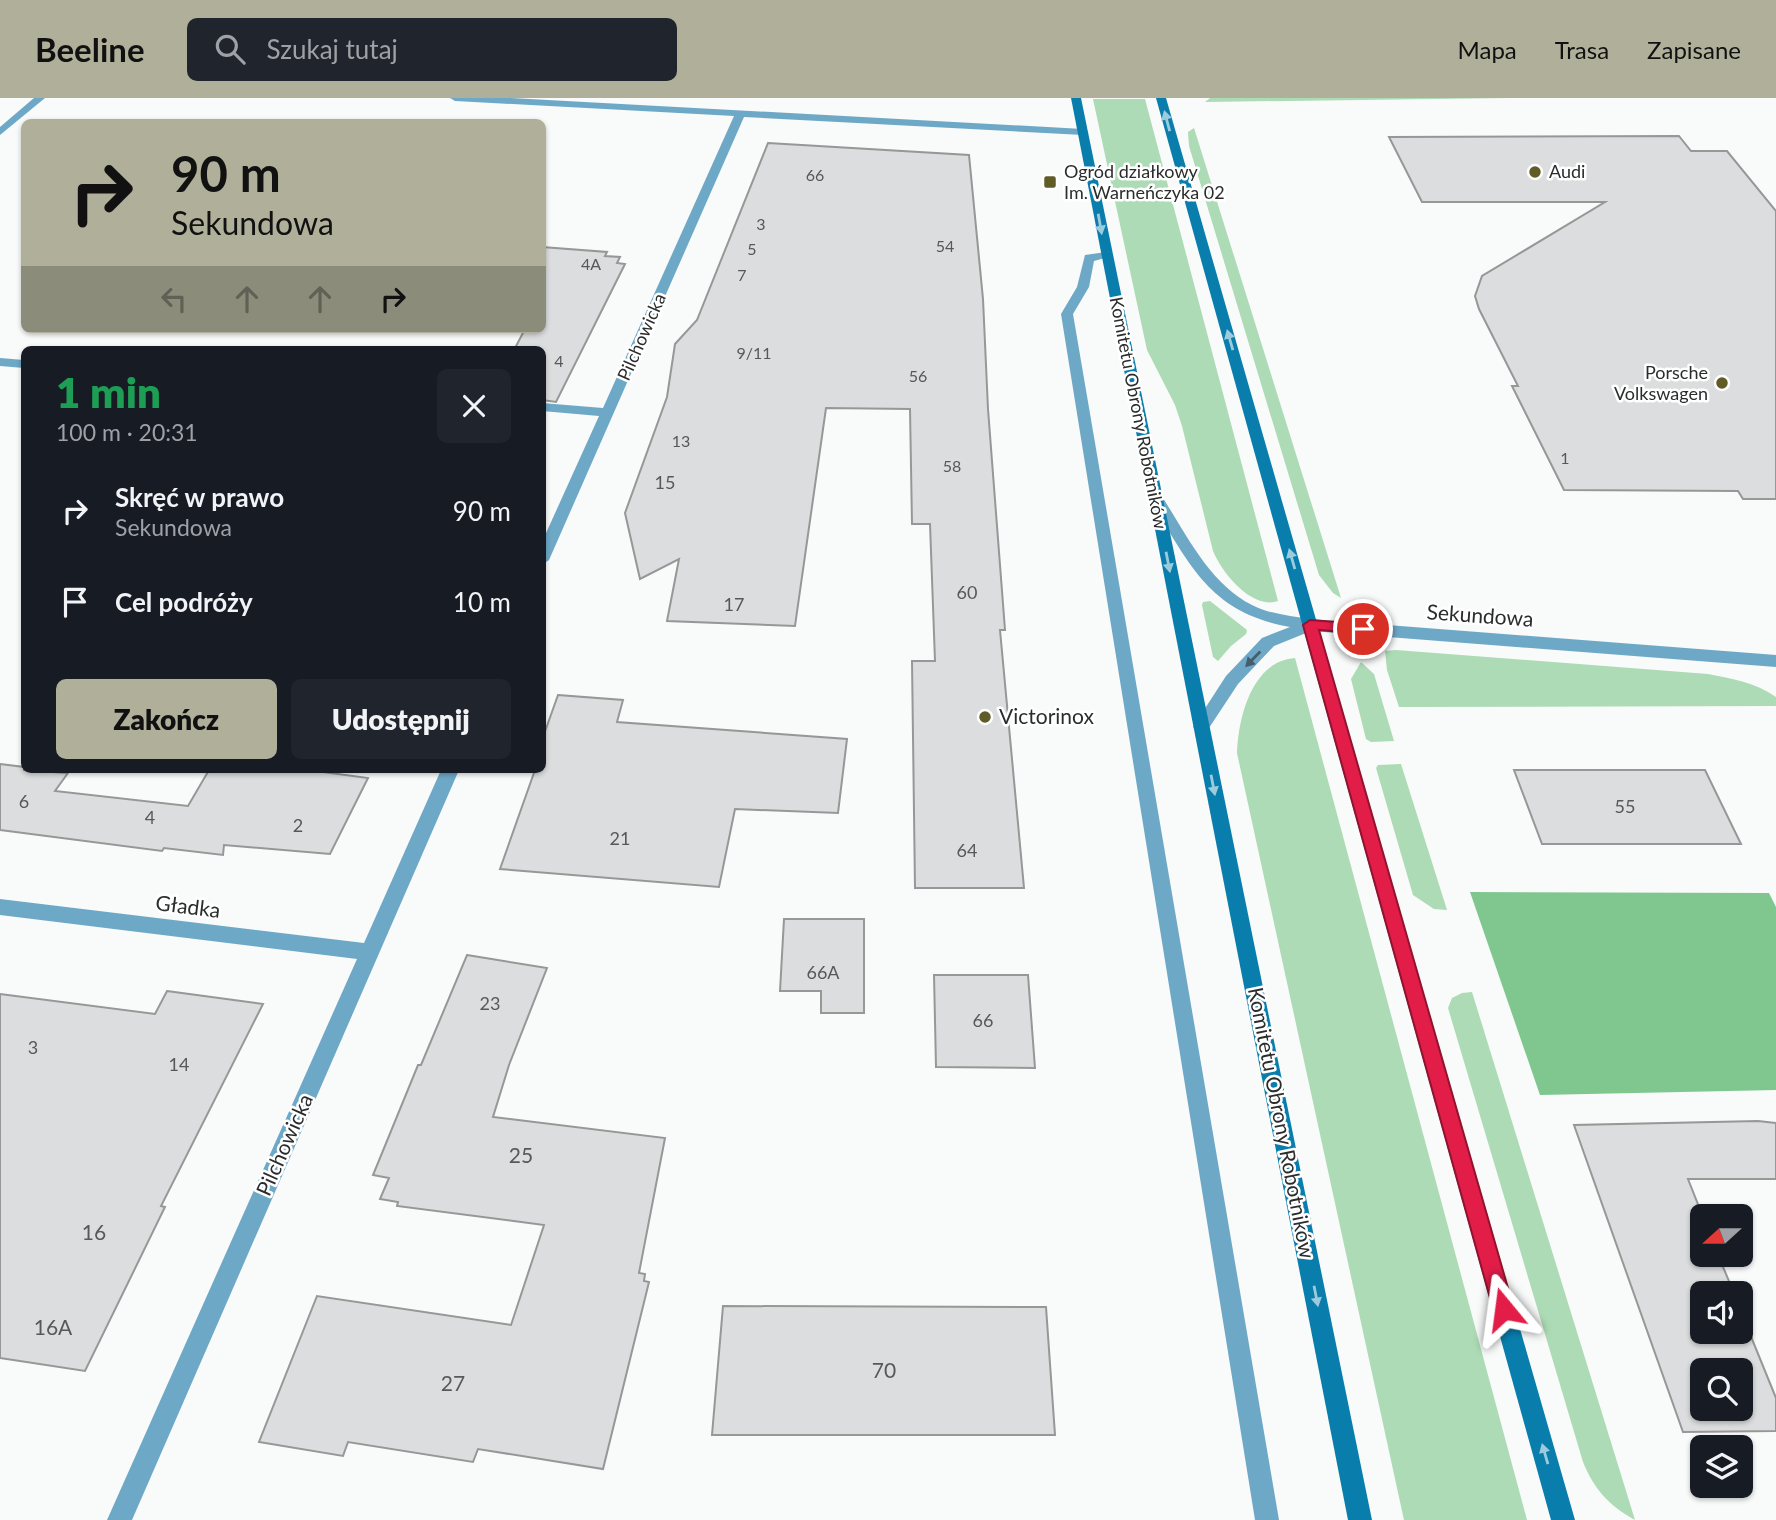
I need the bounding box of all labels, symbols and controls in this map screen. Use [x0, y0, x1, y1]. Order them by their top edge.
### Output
search box [187, 18, 677, 81]
text: Beeline [35, 29, 145, 69]
icon: search [211, 30, 249, 68]
text: Szukaj tutaj [267, 33, 398, 65]
text: Mapa [1458, 35, 1517, 64]
text: Trasa [1555, 35, 1609, 64]
text: Zapisane [1647, 35, 1741, 64]
one-way arrow [1162, 111, 1172, 132]
text: 90 m [171, 144, 281, 202]
icon: right [56, 147, 147, 238]
place label: Ogród działkowy Im. Warneńczyka 02 [1064, 160, 1225, 203]
place label: Audi [1549, 160, 1585, 182]
marker: Audi [1527, 164, 1543, 180]
house number: 66 [806, 165, 824, 184]
marker: Ogród działkowy Im. Warneńczyka 02 [1042, 174, 1058, 190]
text: Sekundowa [171, 203, 334, 242]
one-way arrow [1095, 213, 1106, 235]
house number: 3 [756, 214, 766, 233]
house number: 54 [936, 236, 954, 255]
house number: 5 [747, 239, 757, 258]
house number: 4A [581, 254, 601, 273]
house number: 7 [737, 265, 747, 284]
icon: left [155, 280, 193, 318]
icon: ahead [228, 280, 266, 318]
icon: ahead [301, 280, 339, 318]
icon: right [374, 280, 412, 318]
street label: Pilchowicka [612, 290, 670, 384]
street label: Komitetu Obrony Robotników [1106, 295, 1172, 531]
one-way arrow [1224, 329, 1234, 350]
house number: 9/11 [736, 343, 772, 362]
house number: 4 [554, 351, 564, 370]
place label: Porsche Volkswagen [1614, 361, 1708, 404]
house number: 56 [909, 366, 927, 385]
text: 1 min [56, 367, 161, 417]
button: close [437, 369, 511, 443]
marker: Porsche Volkswagen [1714, 375, 1730, 391]
text: 100 m · 20:31 [56, 418, 198, 446]
house number: 13 [672, 431, 690, 450]
house number: 1 [1560, 448, 1570, 467]
house number: 58 [943, 456, 961, 475]
house number: 15 [655, 471, 675, 493]
text: Skręć w prawo [115, 481, 284, 513]
icon: right [56, 492, 94, 530]
text: 90 m [453, 495, 511, 527]
text: Sekundowa [115, 513, 232, 541]
one-way arrow [1286, 548, 1296, 569]
one-way arrow [1162, 551, 1173, 573]
house number: 60 [957, 581, 977, 603]
icon: arrive [56, 583, 94, 621]
text: Cel podróży [115, 586, 253, 618]
text: 10 m [453, 586, 511, 618]
house number: 17 [724, 593, 744, 615]
street label: Sekundowa [1426, 598, 1534, 631]
pin [1333, 599, 1393, 659]
icon: arrive [1344, 610, 1382, 648]
one-way arrow [1244, 650, 1261, 667]
button: Zakończ [56, 679, 277, 759]
button: Udostępnij [291, 679, 511, 759]
place label: Victorinox [999, 703, 1095, 728]
marker: Victorinox [977, 709, 993, 725]
one-way arrow [1207, 774, 1218, 796]
house number: 6 [19, 790, 29, 812]
house number: 55 [1615, 795, 1635, 817]
house number: 4 [145, 806, 155, 828]
house number: 2 [293, 814, 303, 836]
house number: 21 [610, 827, 630, 849]
house number: 64 [957, 839, 977, 861]
street label: Gładka [154, 889, 222, 922]
house number: 66A [806, 961, 840, 983]
street label: Komitetu Obrony Robotników [1244, 985, 1321, 1261]
house number: 23 [480, 992, 500, 1014]
house number: 66 [973, 1009, 993, 1031]
house number: 3 [28, 1036, 38, 1058]
house number: 14 [169, 1053, 189, 1075]
street label: Pilchowicka [250, 1090, 317, 1199]
house number: 25 [509, 1142, 533, 1167]
north arrow [1690, 1204, 1754, 1267]
map controls [1690, 1204, 1753, 1498]
house number: 16 [82, 1219, 106, 1244]
position arrow [1467, 1272, 1541, 1346]
button: sound [1690, 1281, 1753, 1344]
one-way arrow [1311, 1285, 1322, 1307]
house number: 16A [34, 1314, 73, 1339]
house number: 70 [872, 1357, 896, 1382]
button: search [1690, 1358, 1753, 1421]
house number: 27 [441, 1370, 465, 1395]
button: layers [1690, 1435, 1753, 1498]
one-way arrow [1539, 1444, 1549, 1465]

